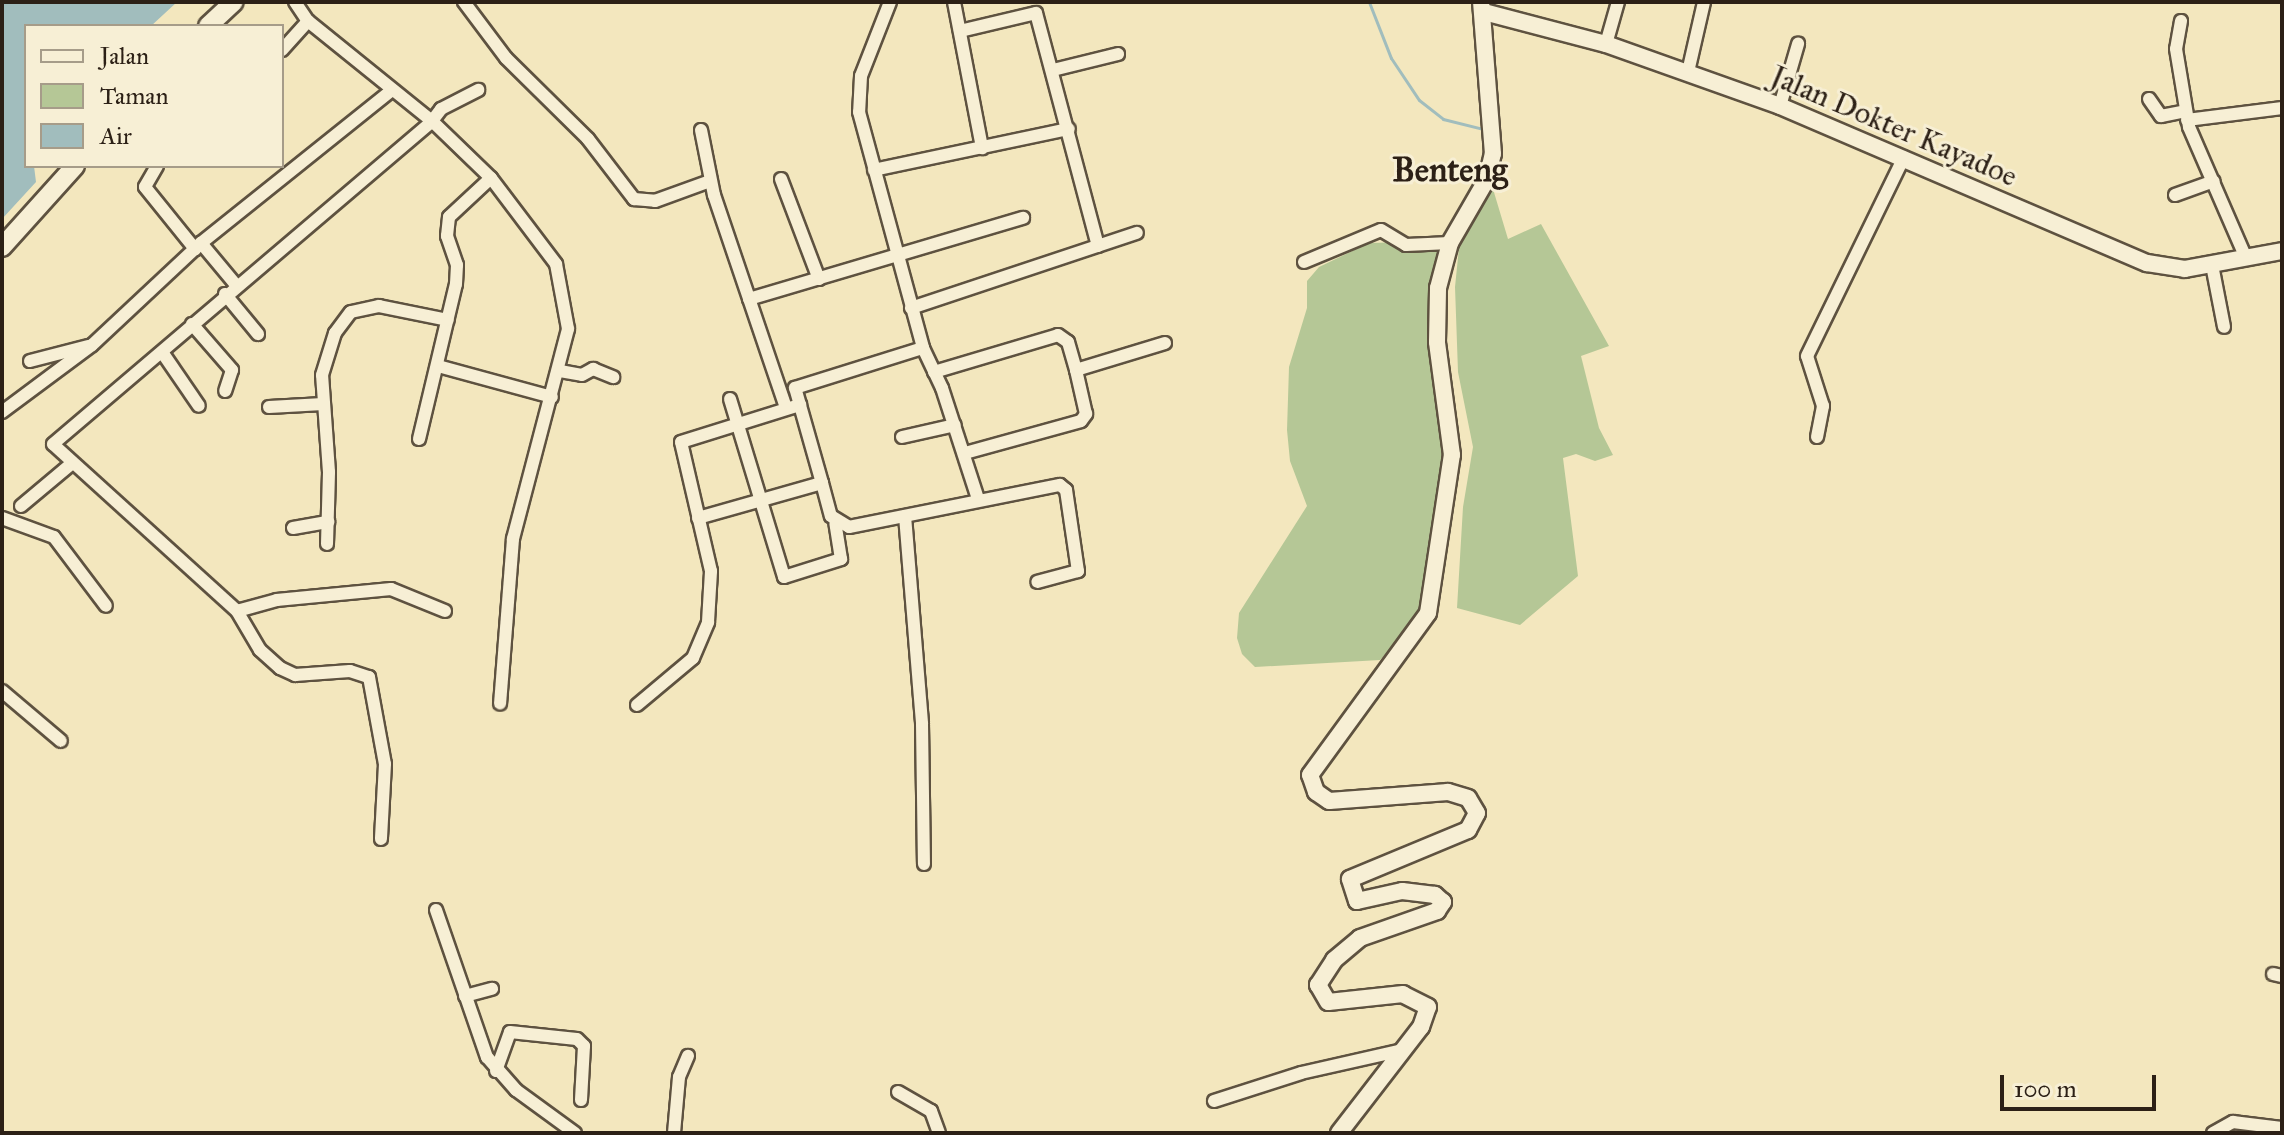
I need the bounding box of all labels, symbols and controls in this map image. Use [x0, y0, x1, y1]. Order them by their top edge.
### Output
legend [24, 24, 284, 168]
text: Jalan [100, 41, 149, 71]
street label: Jalan Dokter Kayadoe [1765, 58, 2023, 194]
text: Taman [100, 81, 168, 111]
text: Air [100, 121, 132, 151]
district label: Benteng [1392, 150, 1508, 190]
scale bar [2004, 1059, 2160, 1109]
text: 100 m [2014, 1074, 2077, 1104]

